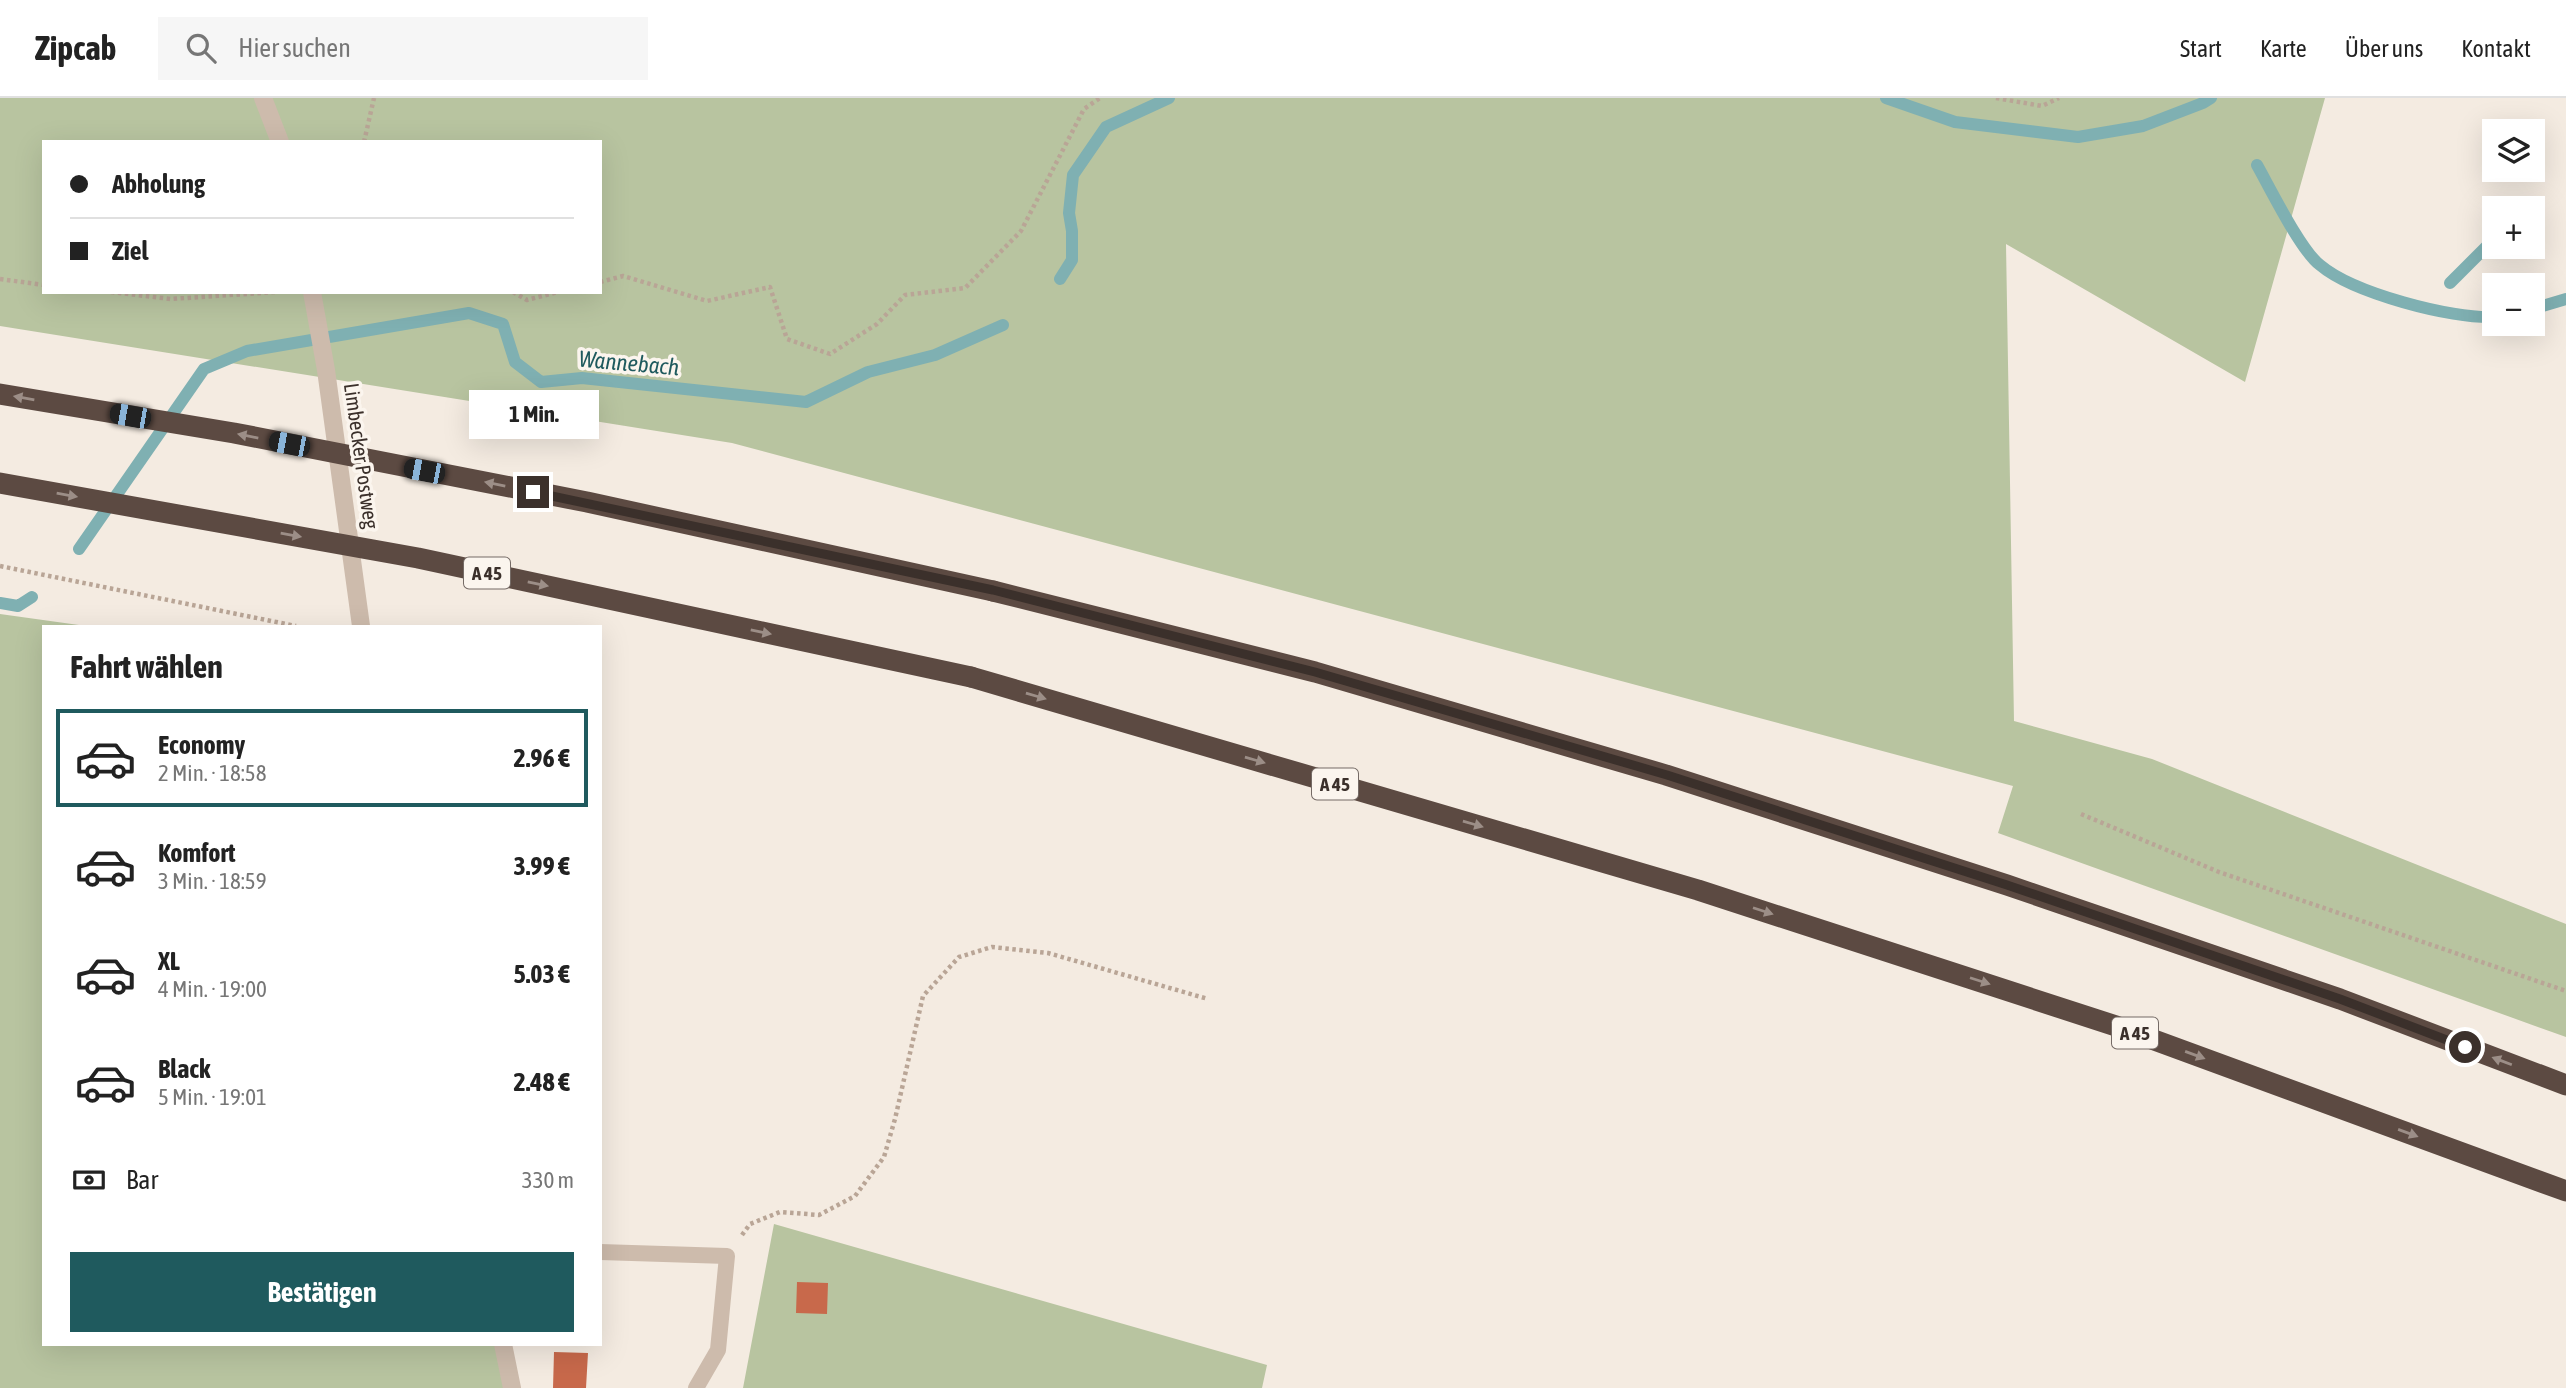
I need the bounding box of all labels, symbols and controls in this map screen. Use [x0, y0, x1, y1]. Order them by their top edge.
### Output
search box [158, 17, 648, 80]
text: Zipcab [35, 29, 116, 67]
icon: search [182, 29, 220, 67]
text: Hier suchen [238, 33, 351, 63]
text: Start [2180, 35, 2222, 62]
text: Karte [2260, 35, 2307, 62]
text: Über uns [2345, 35, 2423, 62]
text: Kontakt [2461, 35, 2531, 62]
map controls [2482, 119, 2545, 336]
button: layers [2482, 119, 2545, 182]
text: Abholung [112, 169, 205, 199]
button: + [2482, 196, 2545, 259]
text: Ziel [112, 236, 148, 266]
button: − [2482, 273, 2545, 336]
water label: Wannebach [578, 346, 680, 380]
street label: Limbecker Postweg [340, 381, 384, 530]
callout: 1 Min. [468, 390, 598, 440]
one-way arrow [13, 392, 35, 403]
text: 1 Min. [509, 401, 559, 427]
car [108, 402, 153, 430]
car [267, 430, 312, 458]
one-way arrow [237, 431, 259, 442]
car [402, 457, 447, 485]
route end [517, 476, 549, 508]
one-way arrow [484, 479, 506, 490]
one-way arrow [56, 490, 78, 501]
one-way arrow [280, 530, 302, 541]
road number: A 45 [464, 558, 510, 588]
one-way arrow [527, 579, 549, 590]
one-way arrow [750, 626, 772, 637]
text: Fahrt wählen [70, 648, 223, 685]
one-way arrow [1026, 692, 1047, 702]
icon: car [74, 727, 137, 790]
text: Economy [158, 730, 245, 760]
text: 2.96 € [513, 743, 570, 773]
one-way arrow [1244, 756, 1265, 766]
text: 2 Min. · 18:58 [158, 760, 266, 786]
road number: A 45 [1312, 768, 1358, 800]
one-way arrow [1463, 820, 1484, 830]
icon: car [74, 835, 137, 898]
text: Komfort [158, 838, 235, 868]
text: 3.99 € [513, 851, 570, 881]
text: 3 Min. · 18:59 [158, 868, 266, 894]
one-way arrow [1753, 906, 1774, 917]
icon: car [74, 943, 137, 1006]
text: XL [158, 946, 180, 976]
text: 5.03 € [513, 959, 570, 989]
text: 4 Min. · 19:00 [158, 976, 267, 1002]
one-way arrow [1969, 977, 1990, 987]
road number: A 45 [2112, 1018, 2158, 1049]
route start [2449, 1031, 2481, 1063]
one-way arrow [2184, 1049, 2205, 1060]
icon: car [74, 1051, 137, 1114]
text: Black [158, 1054, 210, 1084]
one-way arrow [2492, 1055, 2513, 1066]
text: 2.48 € [513, 1067, 570, 1097]
text: 5 Min. · 19:01 [158, 1084, 267, 1110]
one-way arrow [2398, 1128, 2419, 1139]
icon: cash [70, 1161, 108, 1199]
text: Bar [126, 1165, 158, 1195]
text: 330 m [522, 1167, 574, 1193]
button: Bestätigen [70, 1252, 574, 1332]

